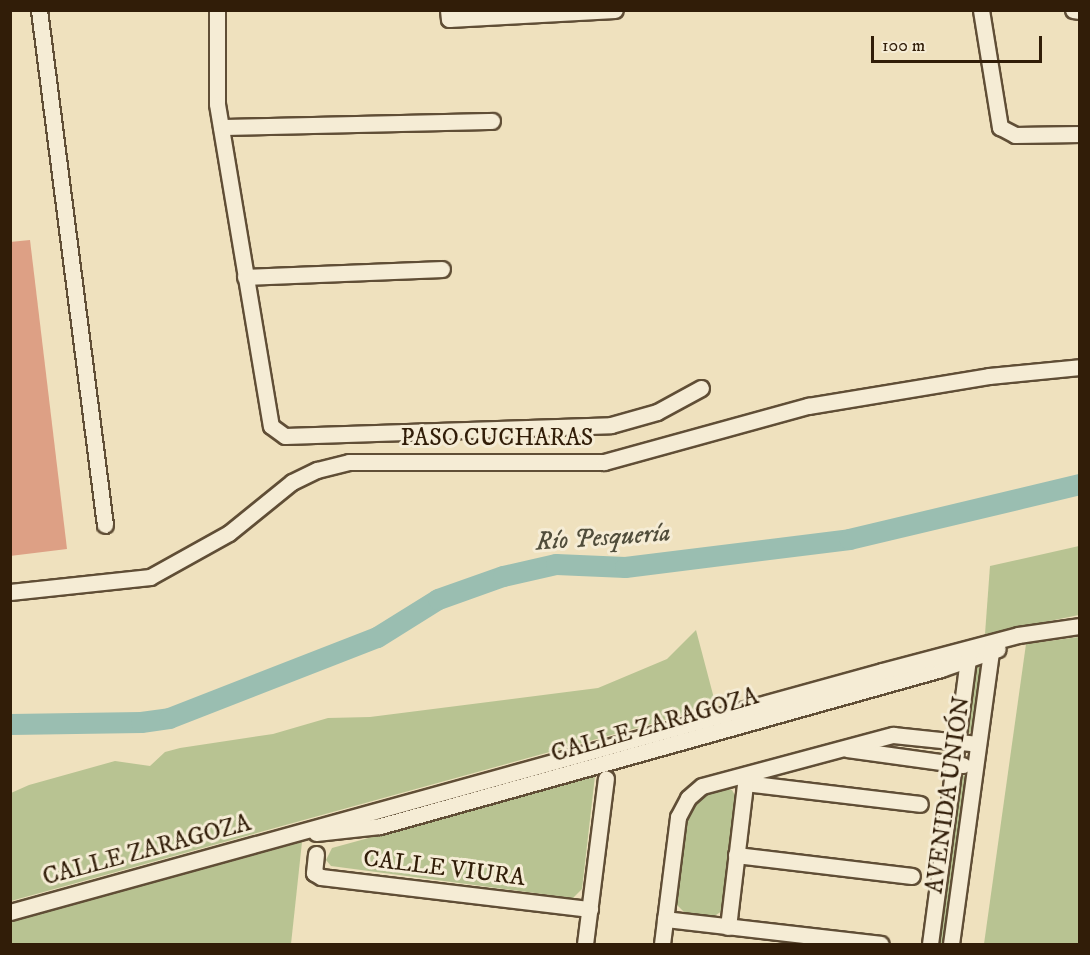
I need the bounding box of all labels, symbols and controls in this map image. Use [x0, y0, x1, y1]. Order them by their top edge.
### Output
scale bar [874, 24, 1045, 62]
text: 100 m [882, 35, 925, 57]
street label: PASO CUCHARAS [401, 425, 593, 453]
water label: Río Pesquería [534, 518, 672, 558]
street label: CALLE ZARAGOZA [548, 683, 762, 769]
street label: AVENIDA UNIÓN [921, 695, 977, 895]
street label: CALLE ZARAGOZA [40, 809, 254, 893]
street label: CALLE VIURA [361, 845, 527, 893]

